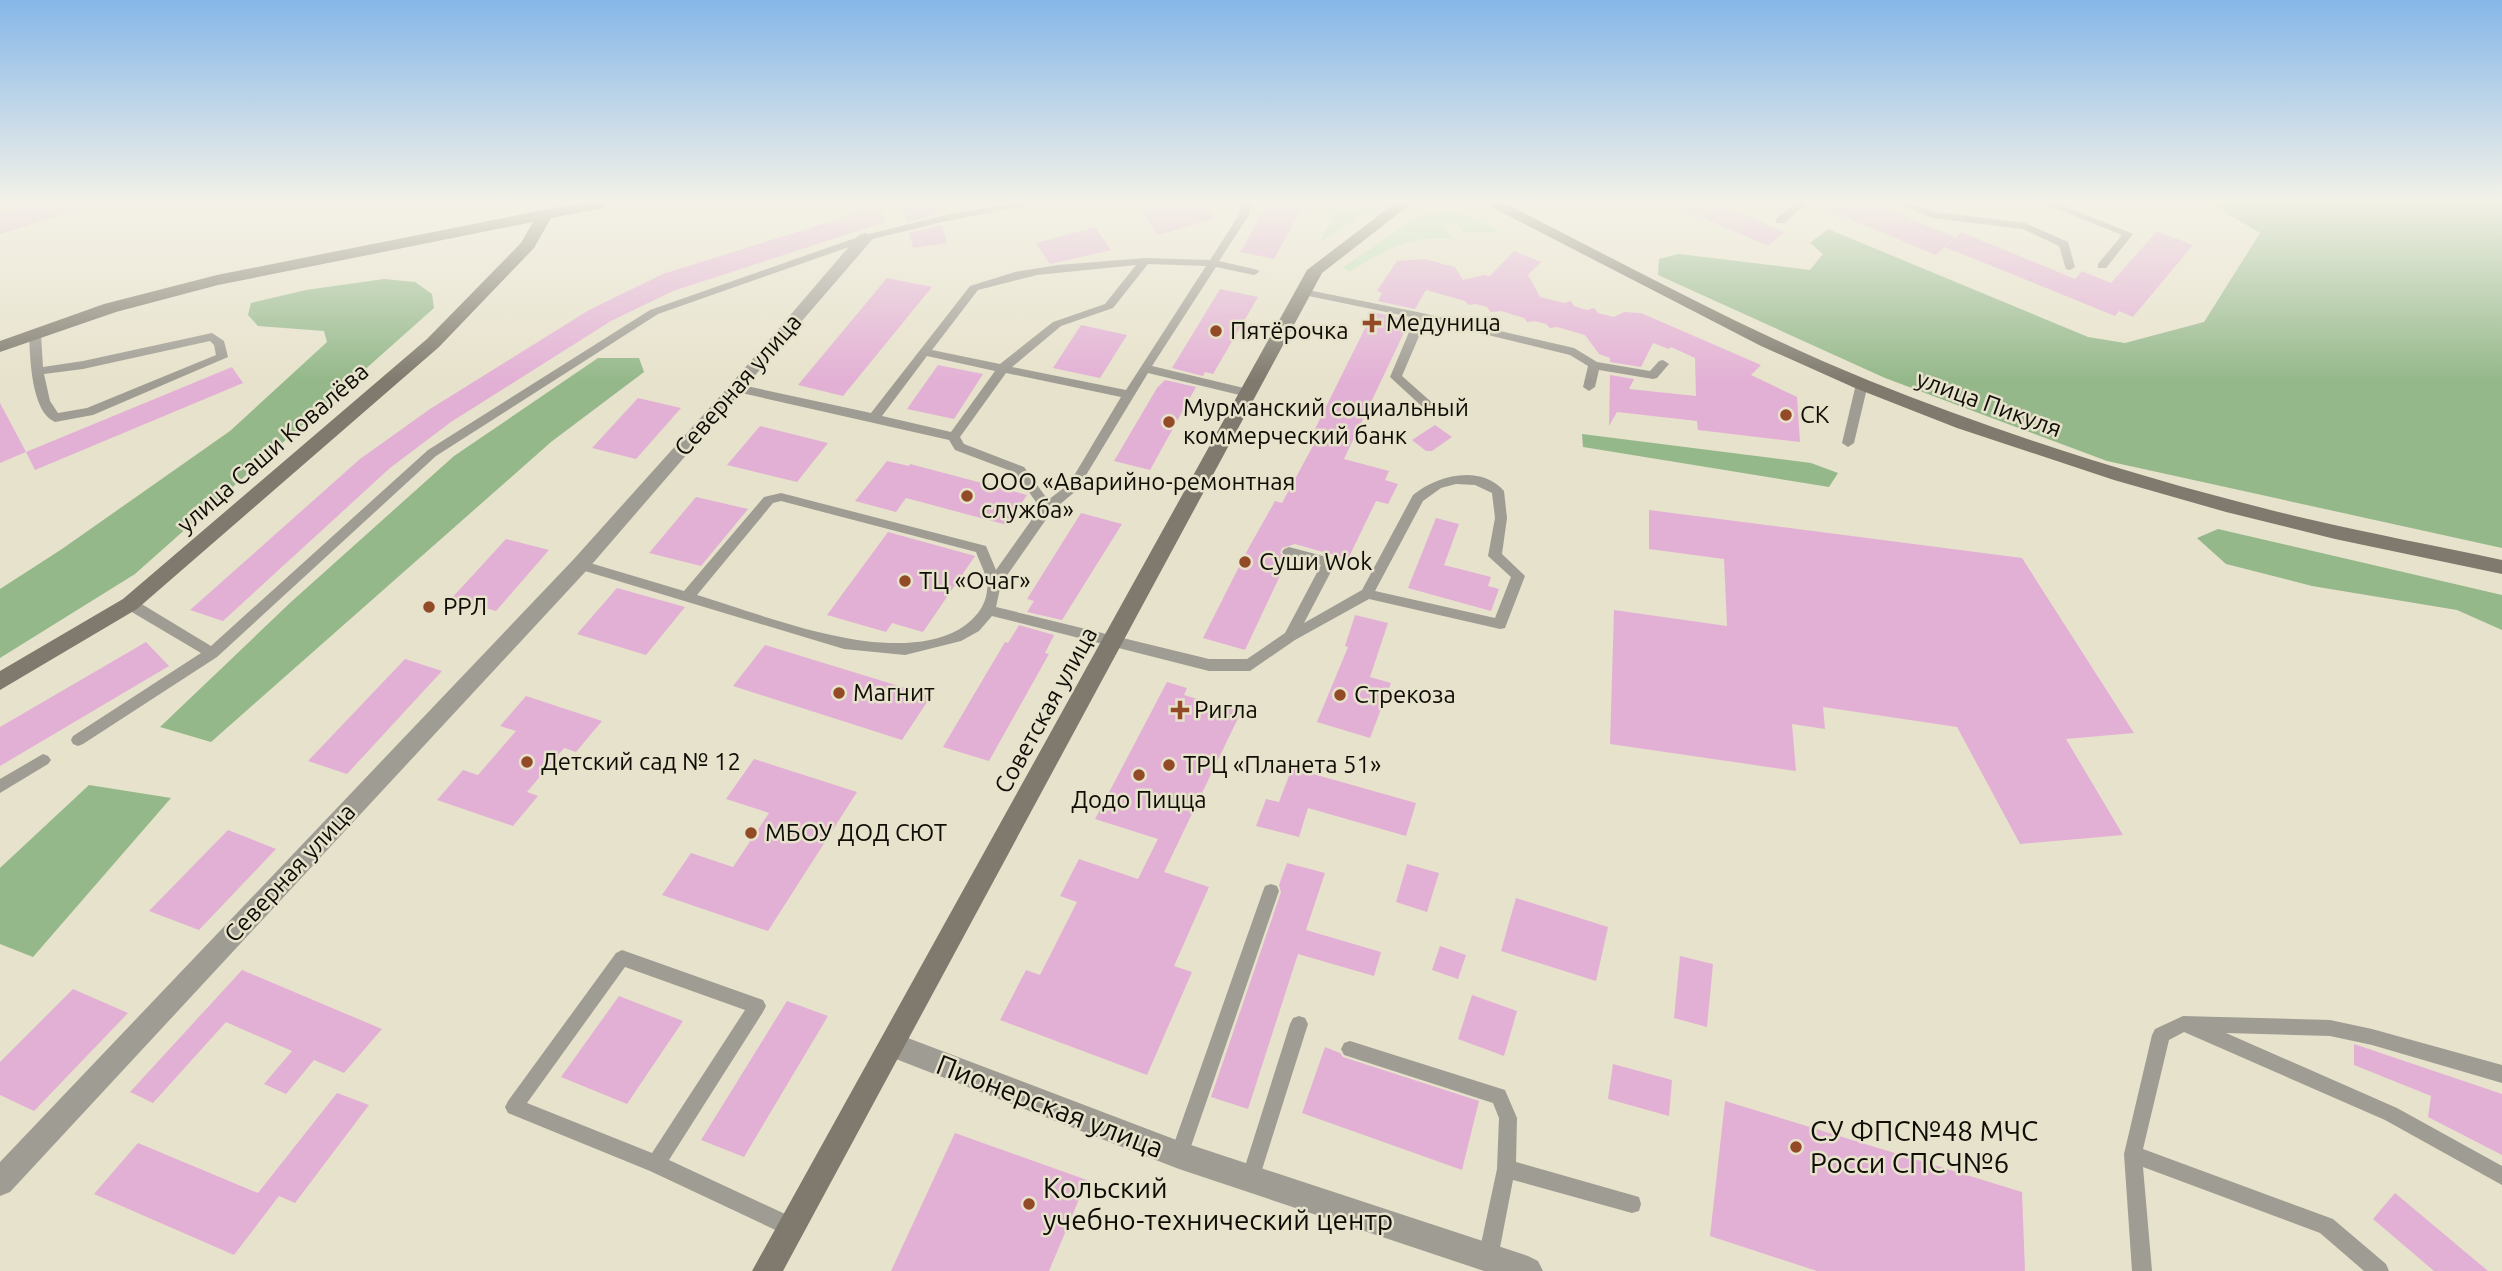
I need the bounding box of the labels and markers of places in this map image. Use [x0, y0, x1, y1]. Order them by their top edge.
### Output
place label: Медуница [1386, 309, 1501, 336]
marker: Медуница [1364, 315, 1380, 331]
place label: Пятёрочка [1230, 317, 1349, 344]
marker: Пятёрочка [1208, 323, 1224, 339]
place label: Мурманский социальный коммерческий банк [1183, 394, 1469, 449]
place label: СК [1800, 401, 1830, 428]
marker: СК [1778, 407, 1794, 423]
marker: Мурманский социальный коммерческий банк [1161, 414, 1177, 430]
place label: ООО «Аварийно-ремонтная служба» [981, 468, 1295, 523]
marker: ООО «Аварийно-ремонтная служба» [959, 488, 975, 504]
place label: Суши Wok [1259, 548, 1372, 575]
marker: Суши Wok [1237, 554, 1253, 570]
place label: ТЦ «Очаг» [919, 567, 1031, 594]
marker: ТЦ «Очаг» [897, 573, 913, 589]
place label: РРЛ [443, 593, 487, 620]
marker: РРЛ [421, 599, 437, 615]
place label: Магнит [853, 679, 935, 706]
place label: Стрекоза [1354, 681, 1456, 708]
marker: Магнит [831, 685, 847, 701]
marker: Стрекоза [1332, 687, 1348, 703]
place label: Ригла [1194, 696, 1258, 723]
marker: Ригла [1172, 702, 1188, 718]
place label: Детский сад № 12 [541, 748, 741, 775]
place label: ТРЦ «Планета 51» [1183, 751, 1381, 778]
marker: Детский сад № 12 [519, 754, 535, 770]
marker: ТРЦ «Планета 51» [1161, 757, 1177, 773]
marker: Додо Пицца [1131, 767, 1147, 783]
place label: Додо Пицца [1071, 786, 1207, 813]
place label: МБОУ ДОД СЮТ [765, 819, 947, 846]
marker: МБОУ ДОД СЮТ [743, 825, 759, 841]
place label: СУ ФПС№48 МЧС Росси СПСЧ№6 [1810, 1115, 2038, 1178]
marker: СУ ФПС№48 МЧС Росси СПСЧ№6 [1788, 1139, 1804, 1155]
place label: Кольский учебно-технический центр [1043, 1172, 1393, 1235]
marker: Кольский учебно-технический центр [1021, 1196, 1037, 1212]

